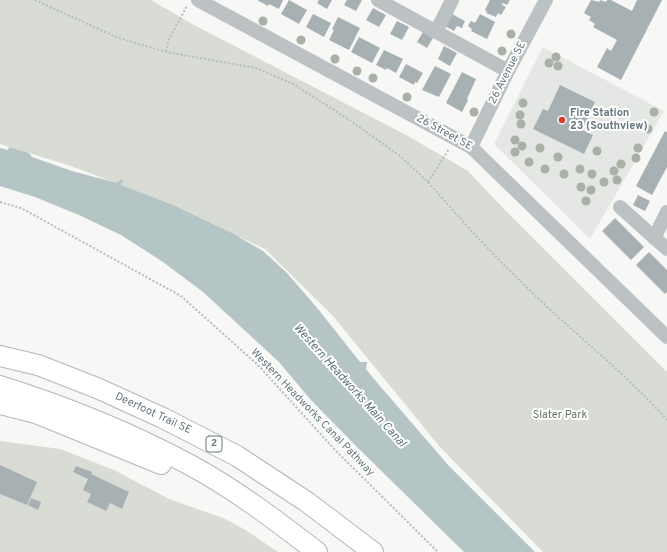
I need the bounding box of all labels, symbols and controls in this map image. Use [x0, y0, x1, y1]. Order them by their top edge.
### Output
street label: 26 Avenue SE [487, 40, 529, 106]
place label: Fire Station 23 (Southview) [570, 107, 648, 133]
street label: 26 Street SE [414, 112, 474, 154]
marker: Fire Station 23 (Southview) [557, 115, 567, 125]
water label: Western Headworks Main Canal [290, 321, 408, 451]
street label: Western Headworks Canal Pathway [247, 346, 377, 480]
street label: Deerfoot Trail SE [113, 390, 193, 438]
park label: Slater Park [533, 409, 587, 423]
road number: 2 [206, 436, 222, 452]

